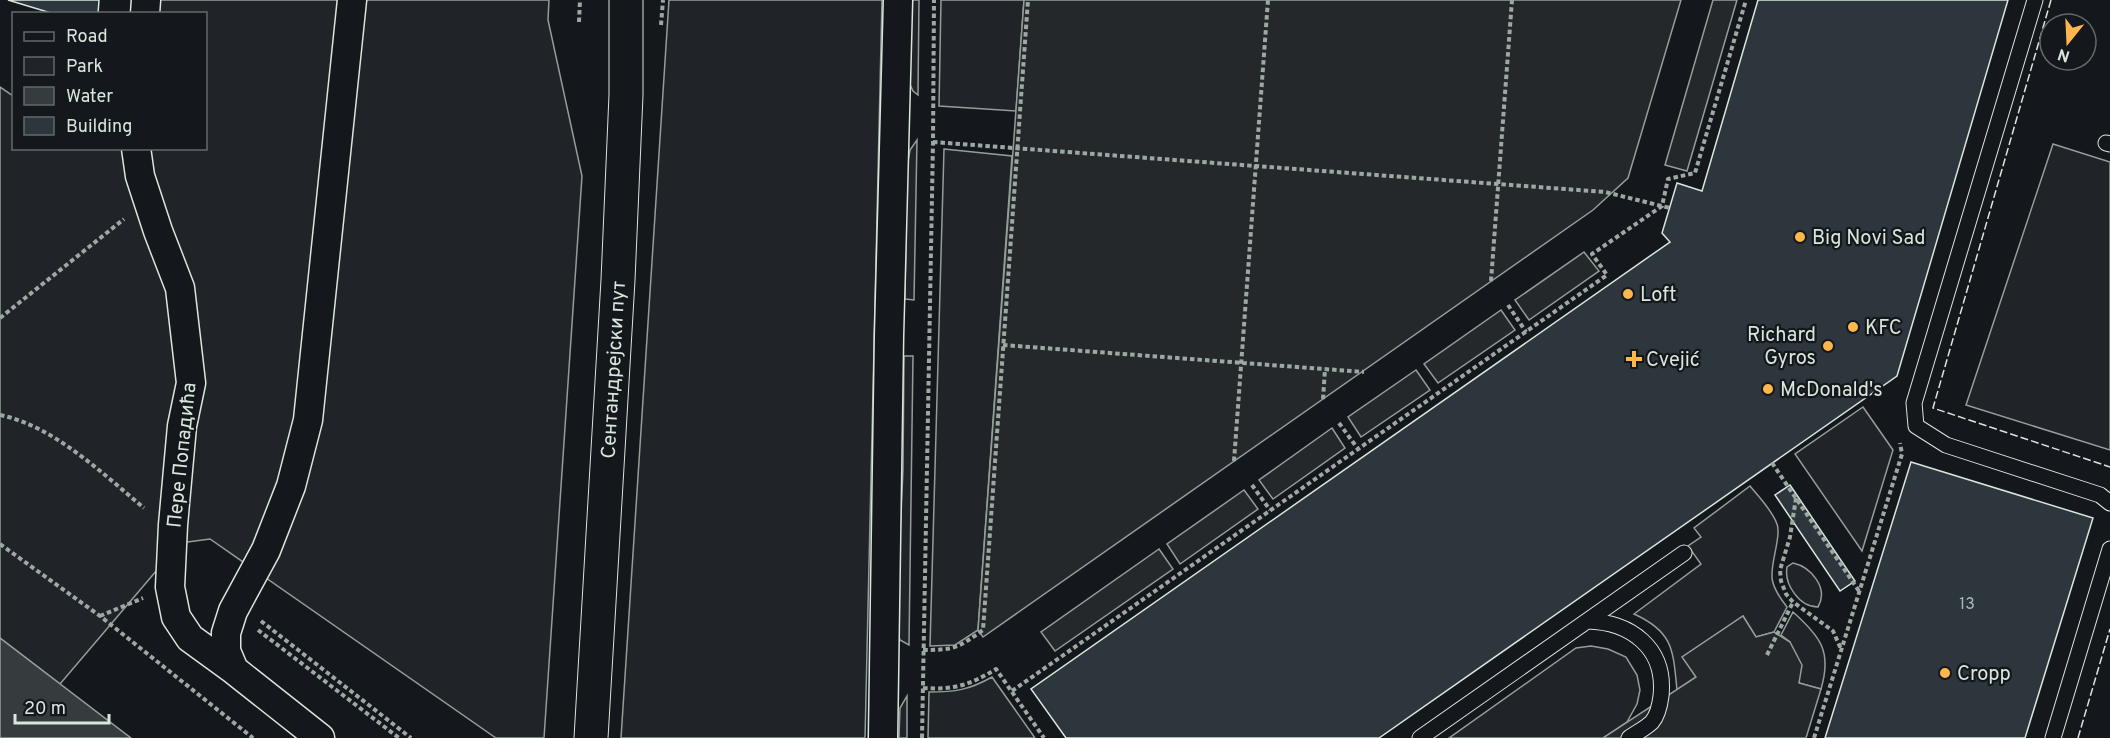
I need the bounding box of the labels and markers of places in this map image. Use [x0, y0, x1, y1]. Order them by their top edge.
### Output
place label: Big Novi Sad [1812, 226, 1925, 252]
marker: Big Novi Sad [1793, 230, 1807, 244]
place label: Loft [1640, 283, 1677, 309]
marker: Loft [1621, 287, 1635, 301]
place label: KFC [1865, 316, 1902, 342]
marker: KFC [1846, 320, 1860, 334]
place label: Richard Gyros [1747, 323, 1816, 372]
marker: Richard Gyros [1821, 339, 1835, 353]
place label: Cvejić [1646, 348, 1700, 374]
marker: Cvejić [1627, 352, 1641, 366]
place label: McDonald's [1780, 378, 1883, 404]
marker: McDonald's [1761, 382, 1775, 396]
place label: Cropp [1957, 662, 2011, 688]
marker: Cropp [1938, 666, 1952, 680]

